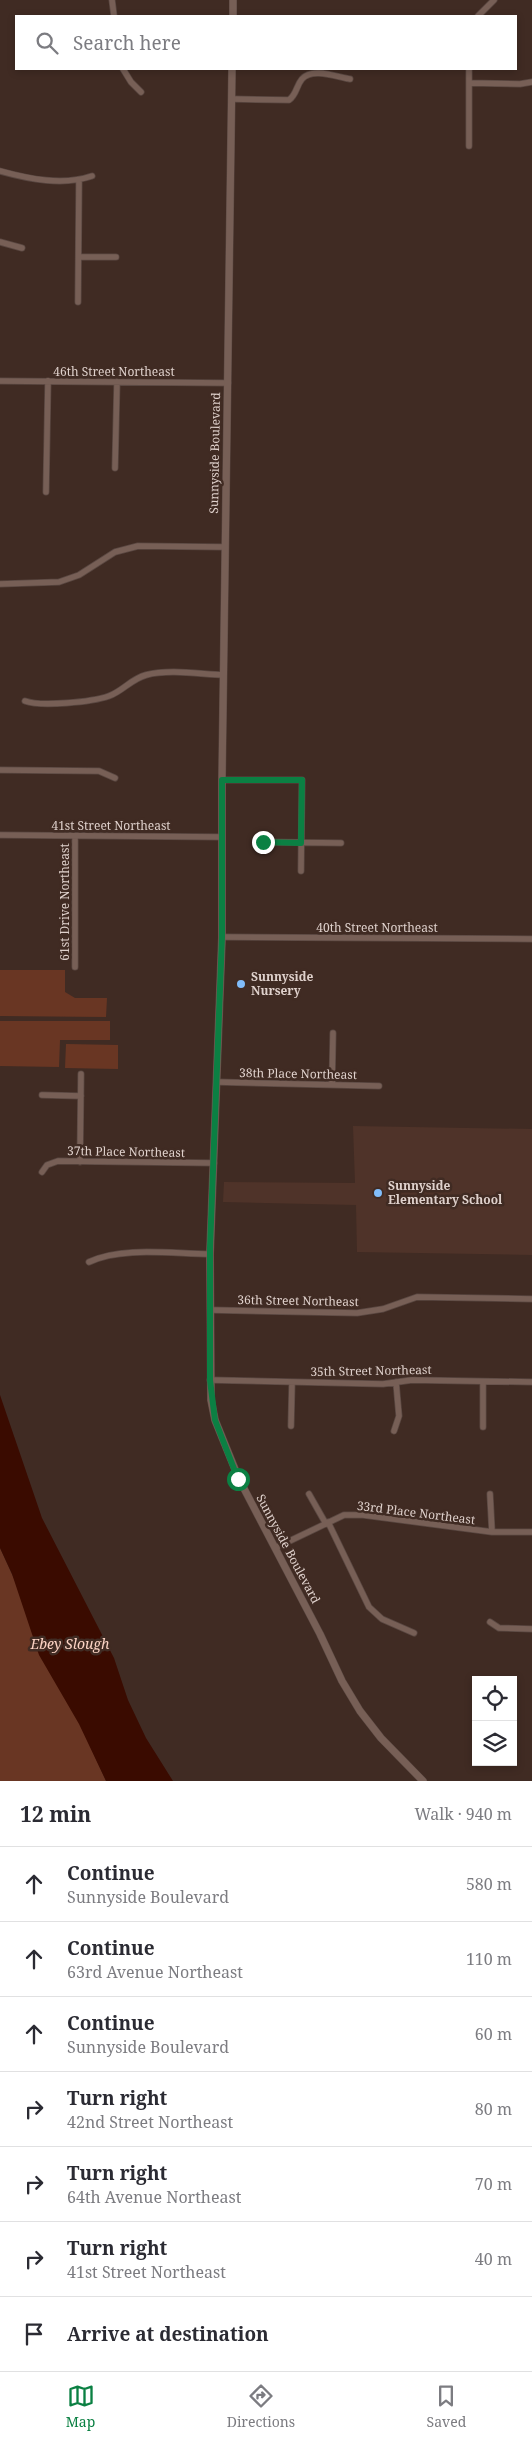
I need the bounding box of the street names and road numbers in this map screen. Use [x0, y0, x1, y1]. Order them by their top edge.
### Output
street label: 46th Street Northeast [53, 363, 175, 380]
street label: Sunnyside Boulevard [205, 391, 224, 514]
street label: 41st Street Northeast [51, 817, 171, 834]
street label: 61st Drive Northeast [56, 843, 73, 961]
street label: 40th Street Northeast [316, 919, 438, 936]
street label: 38th Place Northeast [239, 1064, 357, 1083]
street label: 37th Place Northeast [67, 1142, 185, 1161]
street label: 36th Street Northeast [237, 1291, 359, 1310]
street label: 35th Street Northeast [310, 1361, 432, 1380]
street label: Sunnyside Boulevard [252, 1491, 325, 1607]
street label: 33rd Place Northeast [356, 1497, 476, 1528]

